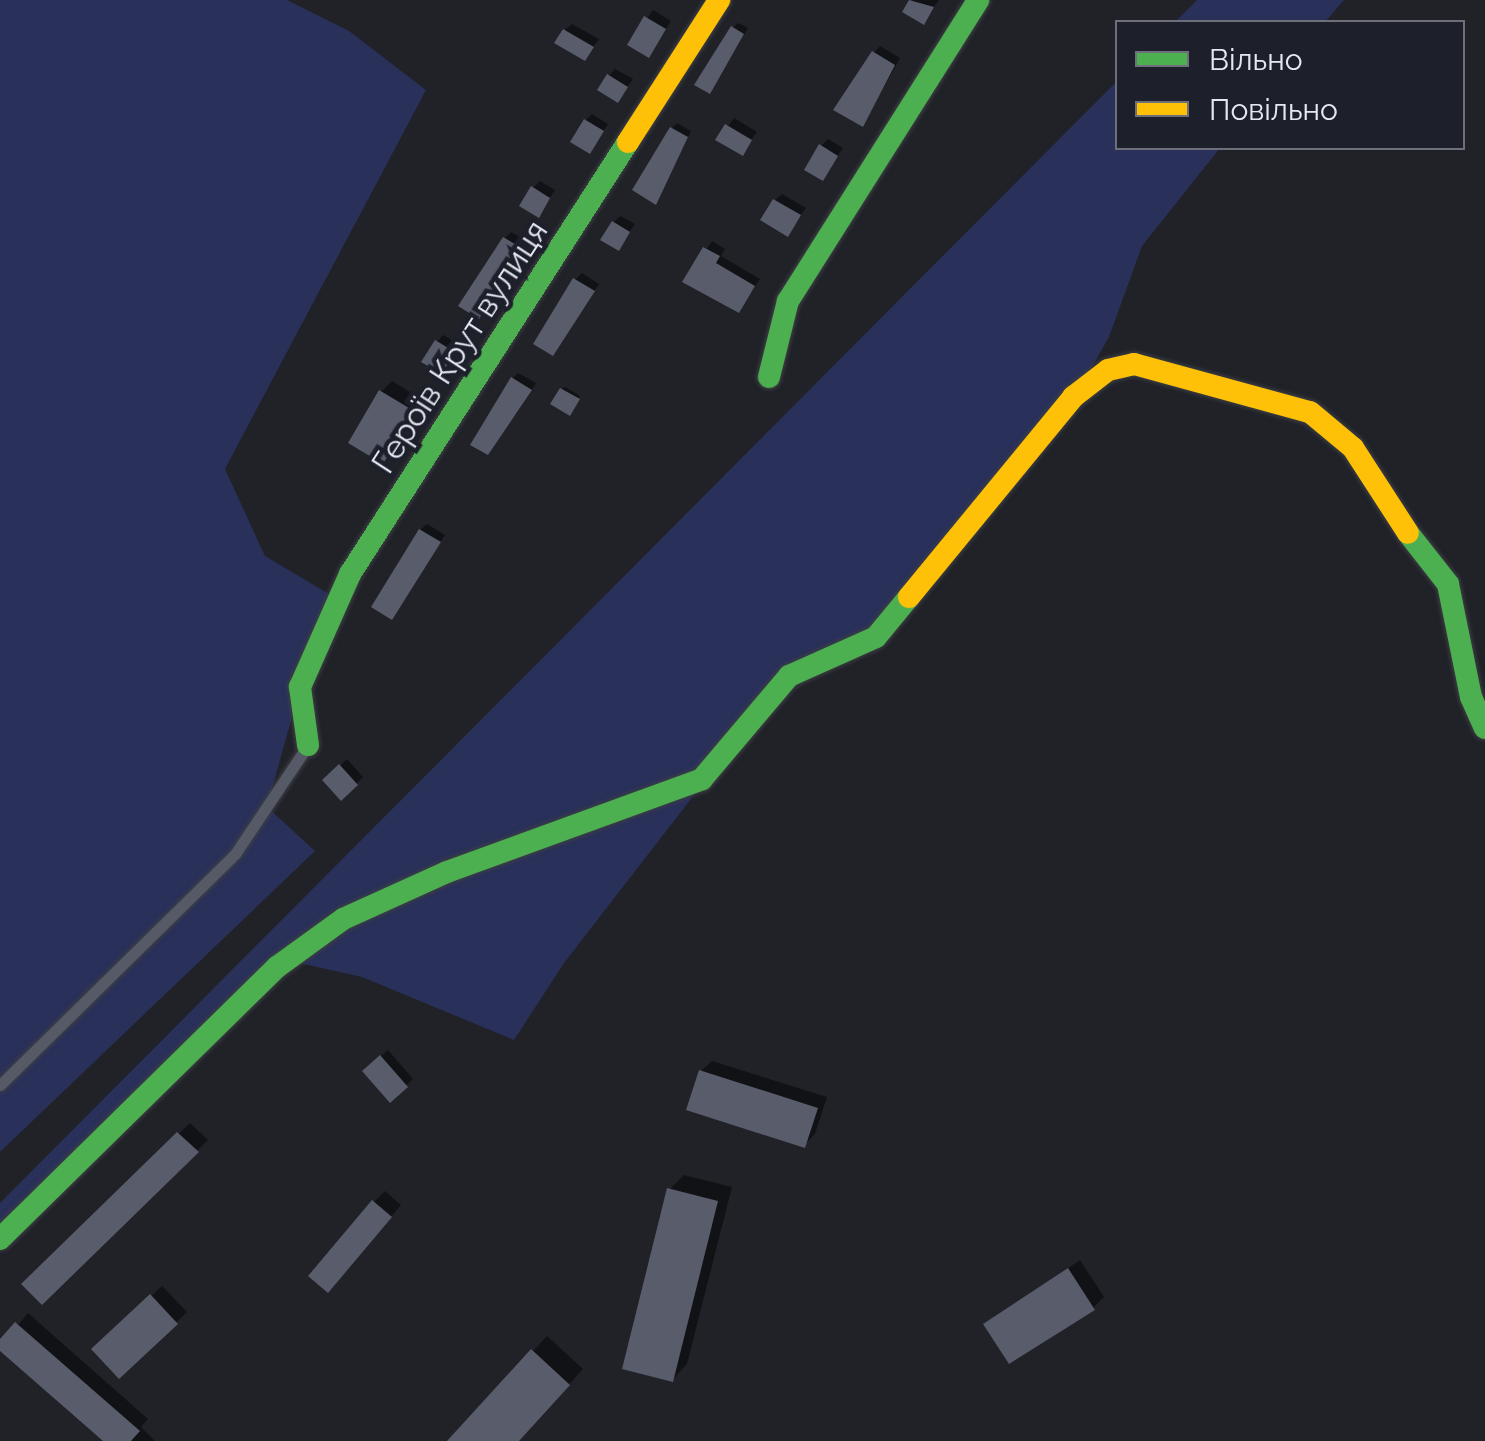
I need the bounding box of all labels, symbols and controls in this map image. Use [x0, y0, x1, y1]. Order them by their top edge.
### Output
legend [1115, 20, 1465, 150]
text: Вільно [1209, 42, 1303, 77]
text: Повільно [1209, 92, 1338, 127]
street label: Героїв Крут вулиця [364, 214, 556, 480]

